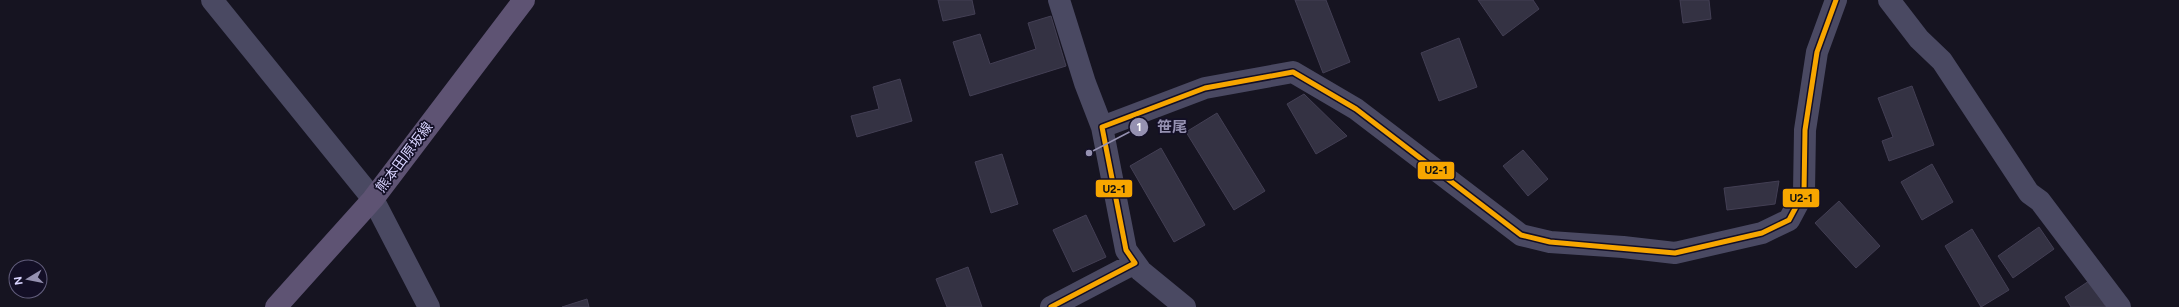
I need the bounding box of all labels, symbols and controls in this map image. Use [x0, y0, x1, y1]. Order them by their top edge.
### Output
callout: 笹尾 [1129, 114, 1195, 141]
text: 笹尾 [1157, 118, 1187, 136]
street label: 熊本田原坂線 [372, 119, 436, 196]
text: 1 [1136, 120, 1142, 134]
line badge: U2-1 [1417, 161, 1455, 180]
text: U2-1 [1424, 164, 1448, 177]
line badge: U2-1 [1095, 179, 1133, 198]
text: U2-1 [1102, 183, 1126, 196]
line badge: U2-1 [1782, 188, 1820, 208]
text: U2-1 [1789, 192, 1813, 205]
north arrow [8, 259, 48, 299]
text: N [12, 275, 26, 286]

